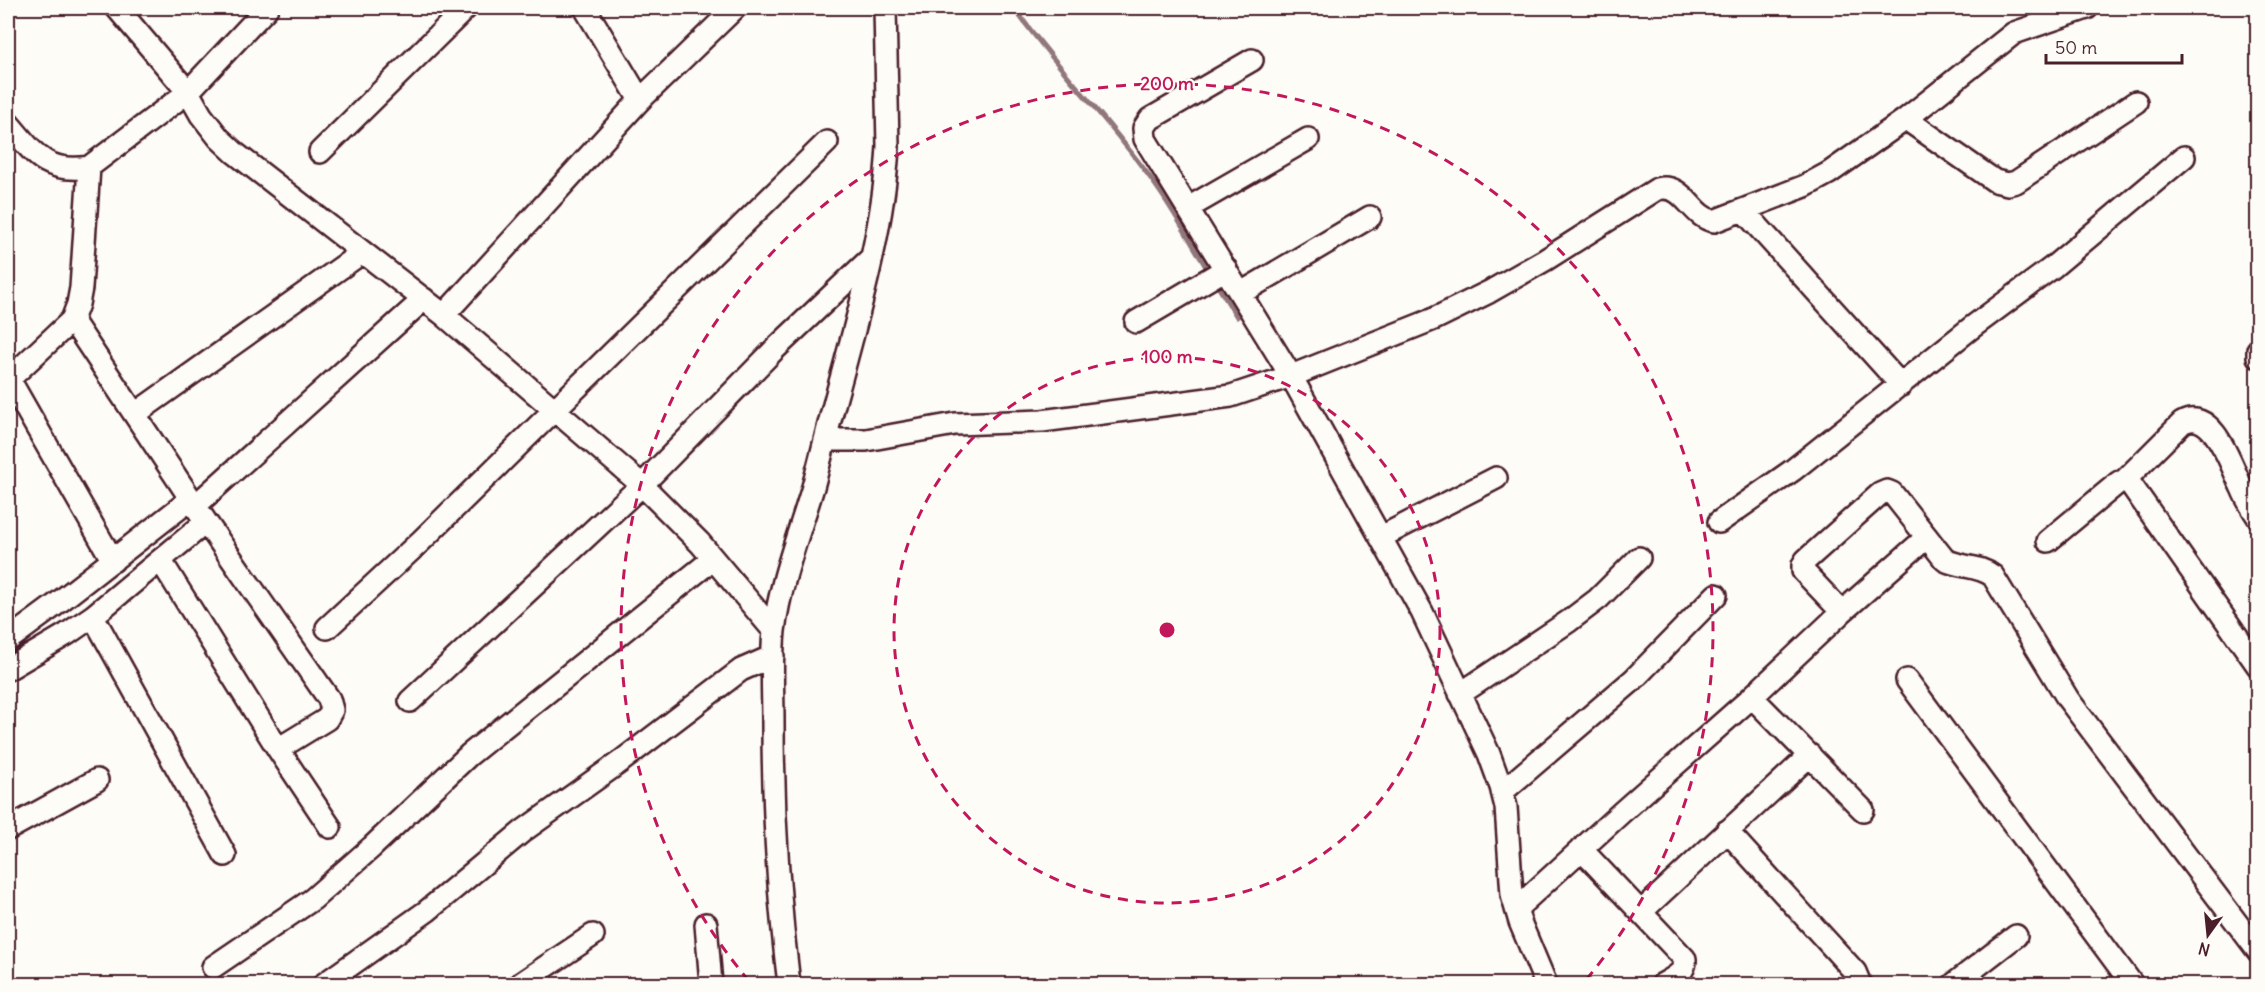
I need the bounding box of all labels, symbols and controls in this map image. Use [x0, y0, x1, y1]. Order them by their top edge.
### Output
scale bar [2046, 27, 2182, 65]
text: 50 m [2055, 36, 2097, 59]
text: 200 m [1140, 72, 1194, 95]
text: 100 m [1142, 345, 1193, 368]
centre of rings [1157, 620, 1177, 640]
north arrow [2178, 905, 2238, 965]
text: N [2196, 938, 2212, 961]

